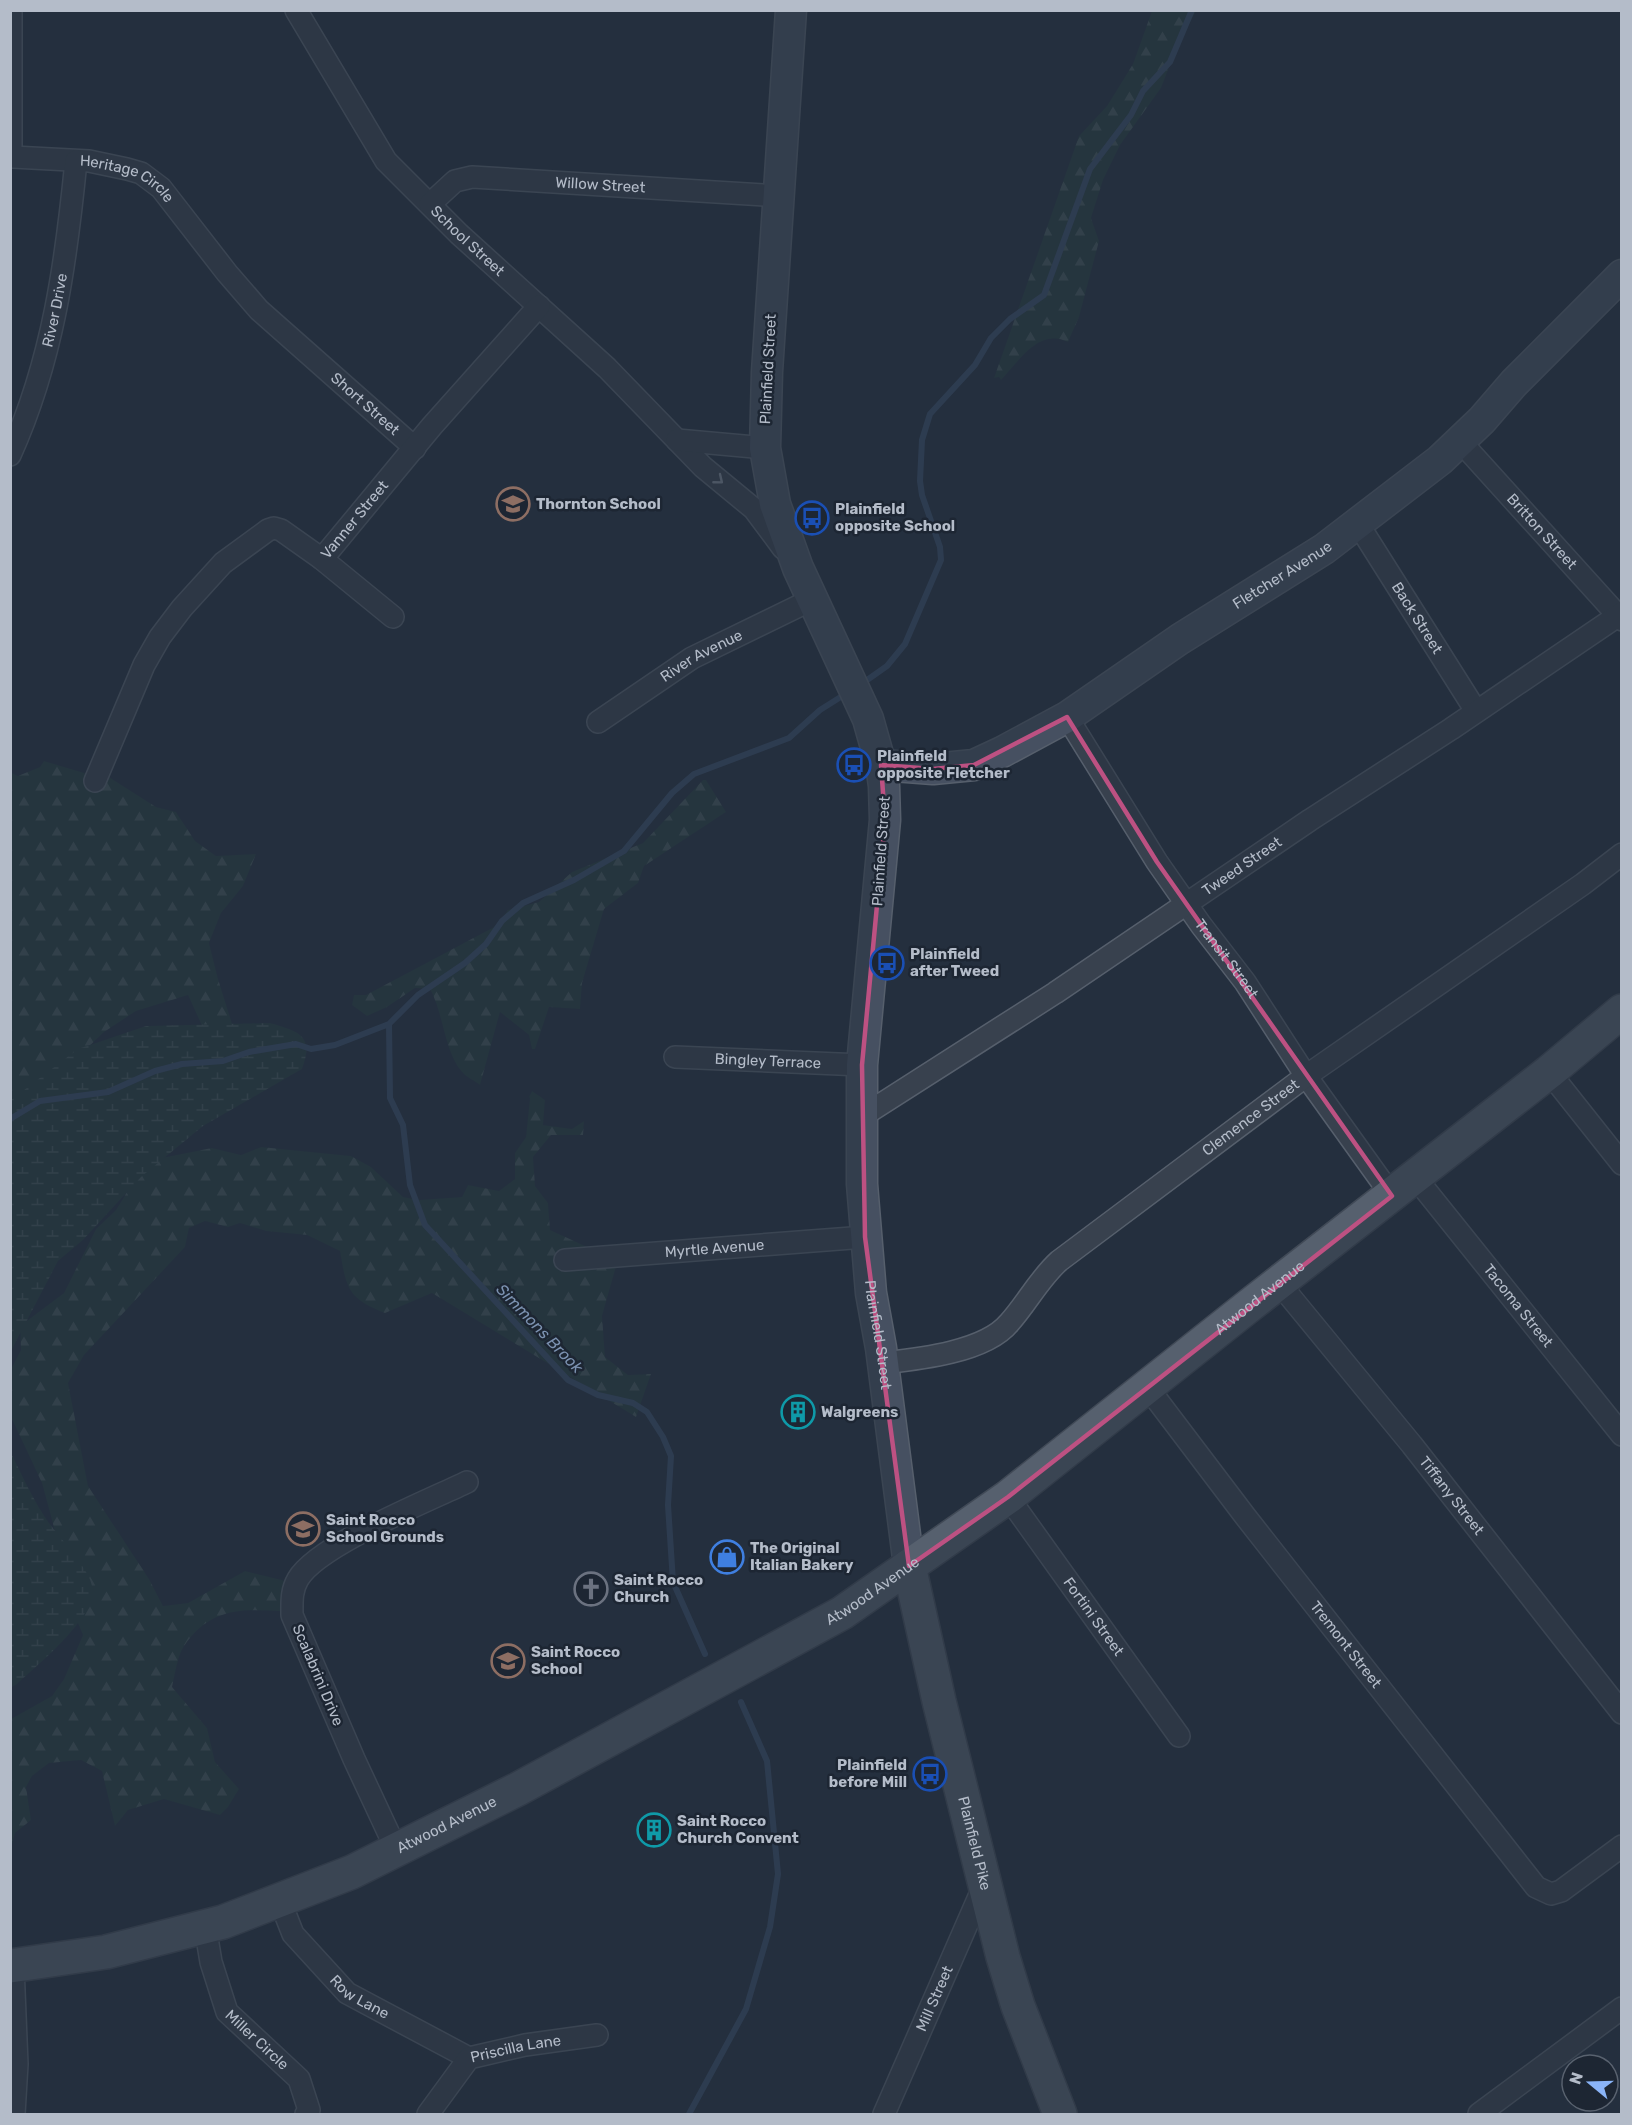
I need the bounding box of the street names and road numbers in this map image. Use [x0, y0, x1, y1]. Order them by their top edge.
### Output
street label: Heritage Circle [79, 152, 178, 206]
street label: Willow Street [555, 173, 646, 197]
street label: School Street [427, 202, 508, 280]
street label: River Drive [38, 272, 71, 349]
street label: Plainfield Street [756, 313, 780, 425]
street label: Short Street [327, 369, 403, 439]
street label: Vanner Street [317, 477, 392, 563]
street label: Britton Street [1503, 490, 1581, 573]
street label: Fletcher Avenue [1229, 537, 1336, 613]
street label: Back Street [1388, 579, 1447, 657]
street label: River Avenue [657, 626, 745, 686]
street label: Plainfield Street [868, 795, 894, 907]
street label: Tweed Street [1199, 833, 1285, 900]
street label: Transit Street [1191, 916, 1262, 1002]
street label: Bingley Terrace [714, 1050, 822, 1072]
street label: Clemence Street [1199, 1075, 1303, 1160]
street label: Myrtle Avenue [664, 1236, 765, 1261]
street label: Atwood Avenue [1211, 1257, 1308, 1339]
street label: Tacoma Street [1480, 1261, 1557, 1351]
street label: Plainfield Street [861, 1279, 895, 1391]
street label: Tiffany Street [1415, 1453, 1488, 1539]
street label: Atwood Avenue [823, 1553, 923, 1629]
street label: Fortini Street [1059, 1574, 1128, 1659]
street label: Tremont Street [1306, 1598, 1386, 1692]
street label: Scalabrini Drive [289, 1622, 347, 1728]
street label: Atwood Avenue [394, 1792, 500, 1857]
street label: Plainfield Pike [954, 1794, 995, 1892]
street label: Mill Street [912, 1963, 957, 2034]
street label: Row Lane [326, 1971, 392, 2023]
street label: Miller Circle [222, 2006, 292, 2074]
street label: Priscilla Lane [468, 2031, 562, 2066]

